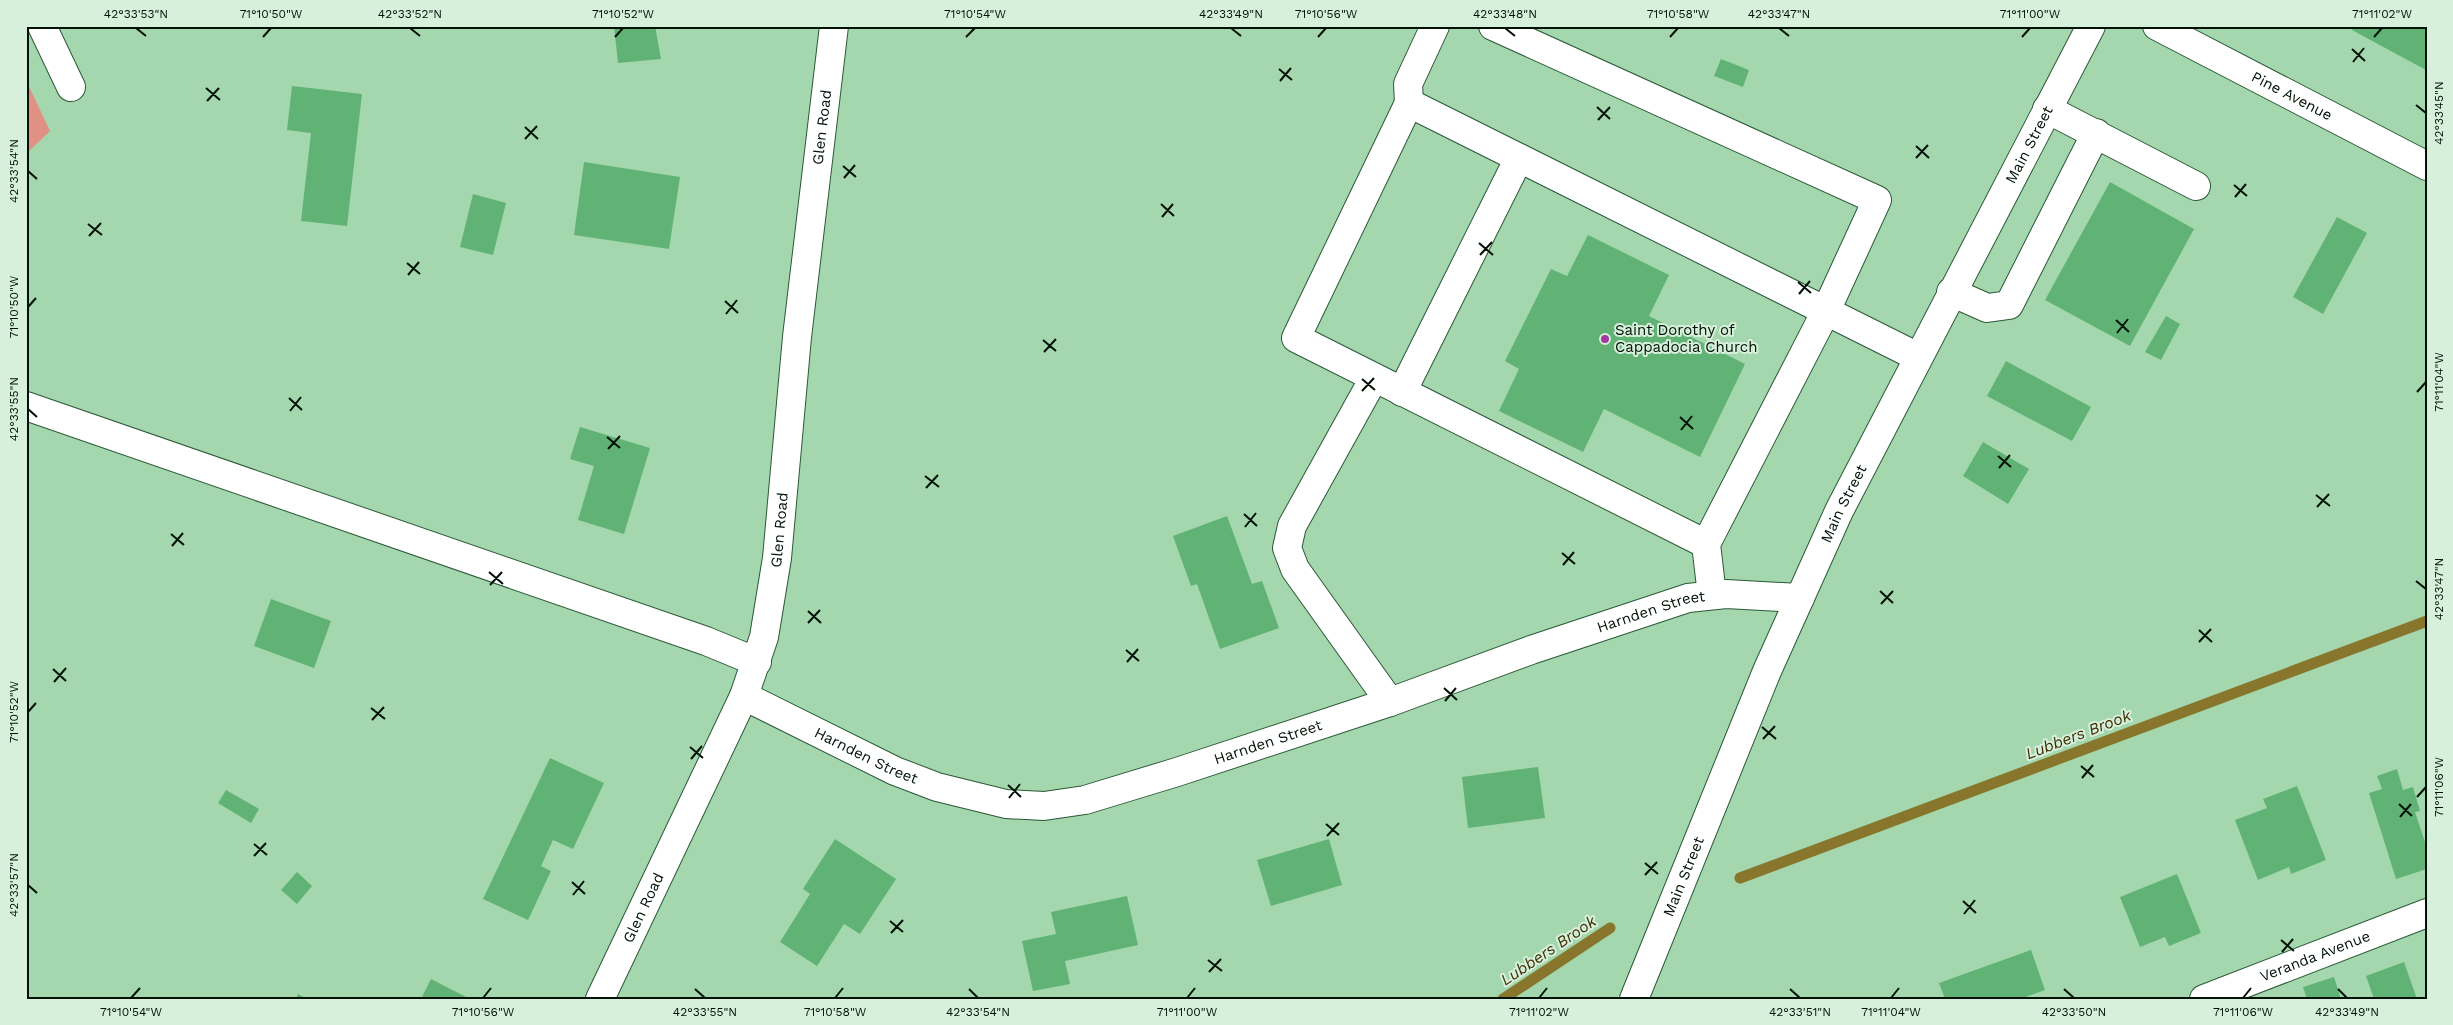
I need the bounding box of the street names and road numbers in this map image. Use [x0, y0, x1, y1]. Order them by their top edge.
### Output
street label: Pine Avenue [2248, 68, 2335, 124]
street label: Glen Road [809, 89, 835, 166]
street label: Main Street [2002, 102, 2057, 187]
street label: Main Street [1817, 461, 1871, 546]
street label: Glen Road [767, 492, 792, 569]
street label: Harnden Street [1595, 587, 1707, 637]
street label: Harnden Street [1212, 716, 1325, 768]
street label: Harnden Street [811, 723, 921, 788]
street label: Main Street [1659, 833, 1708, 919]
street label: Glen Road [619, 870, 668, 946]
street label: Veranda Avenue [2257, 927, 2373, 986]

